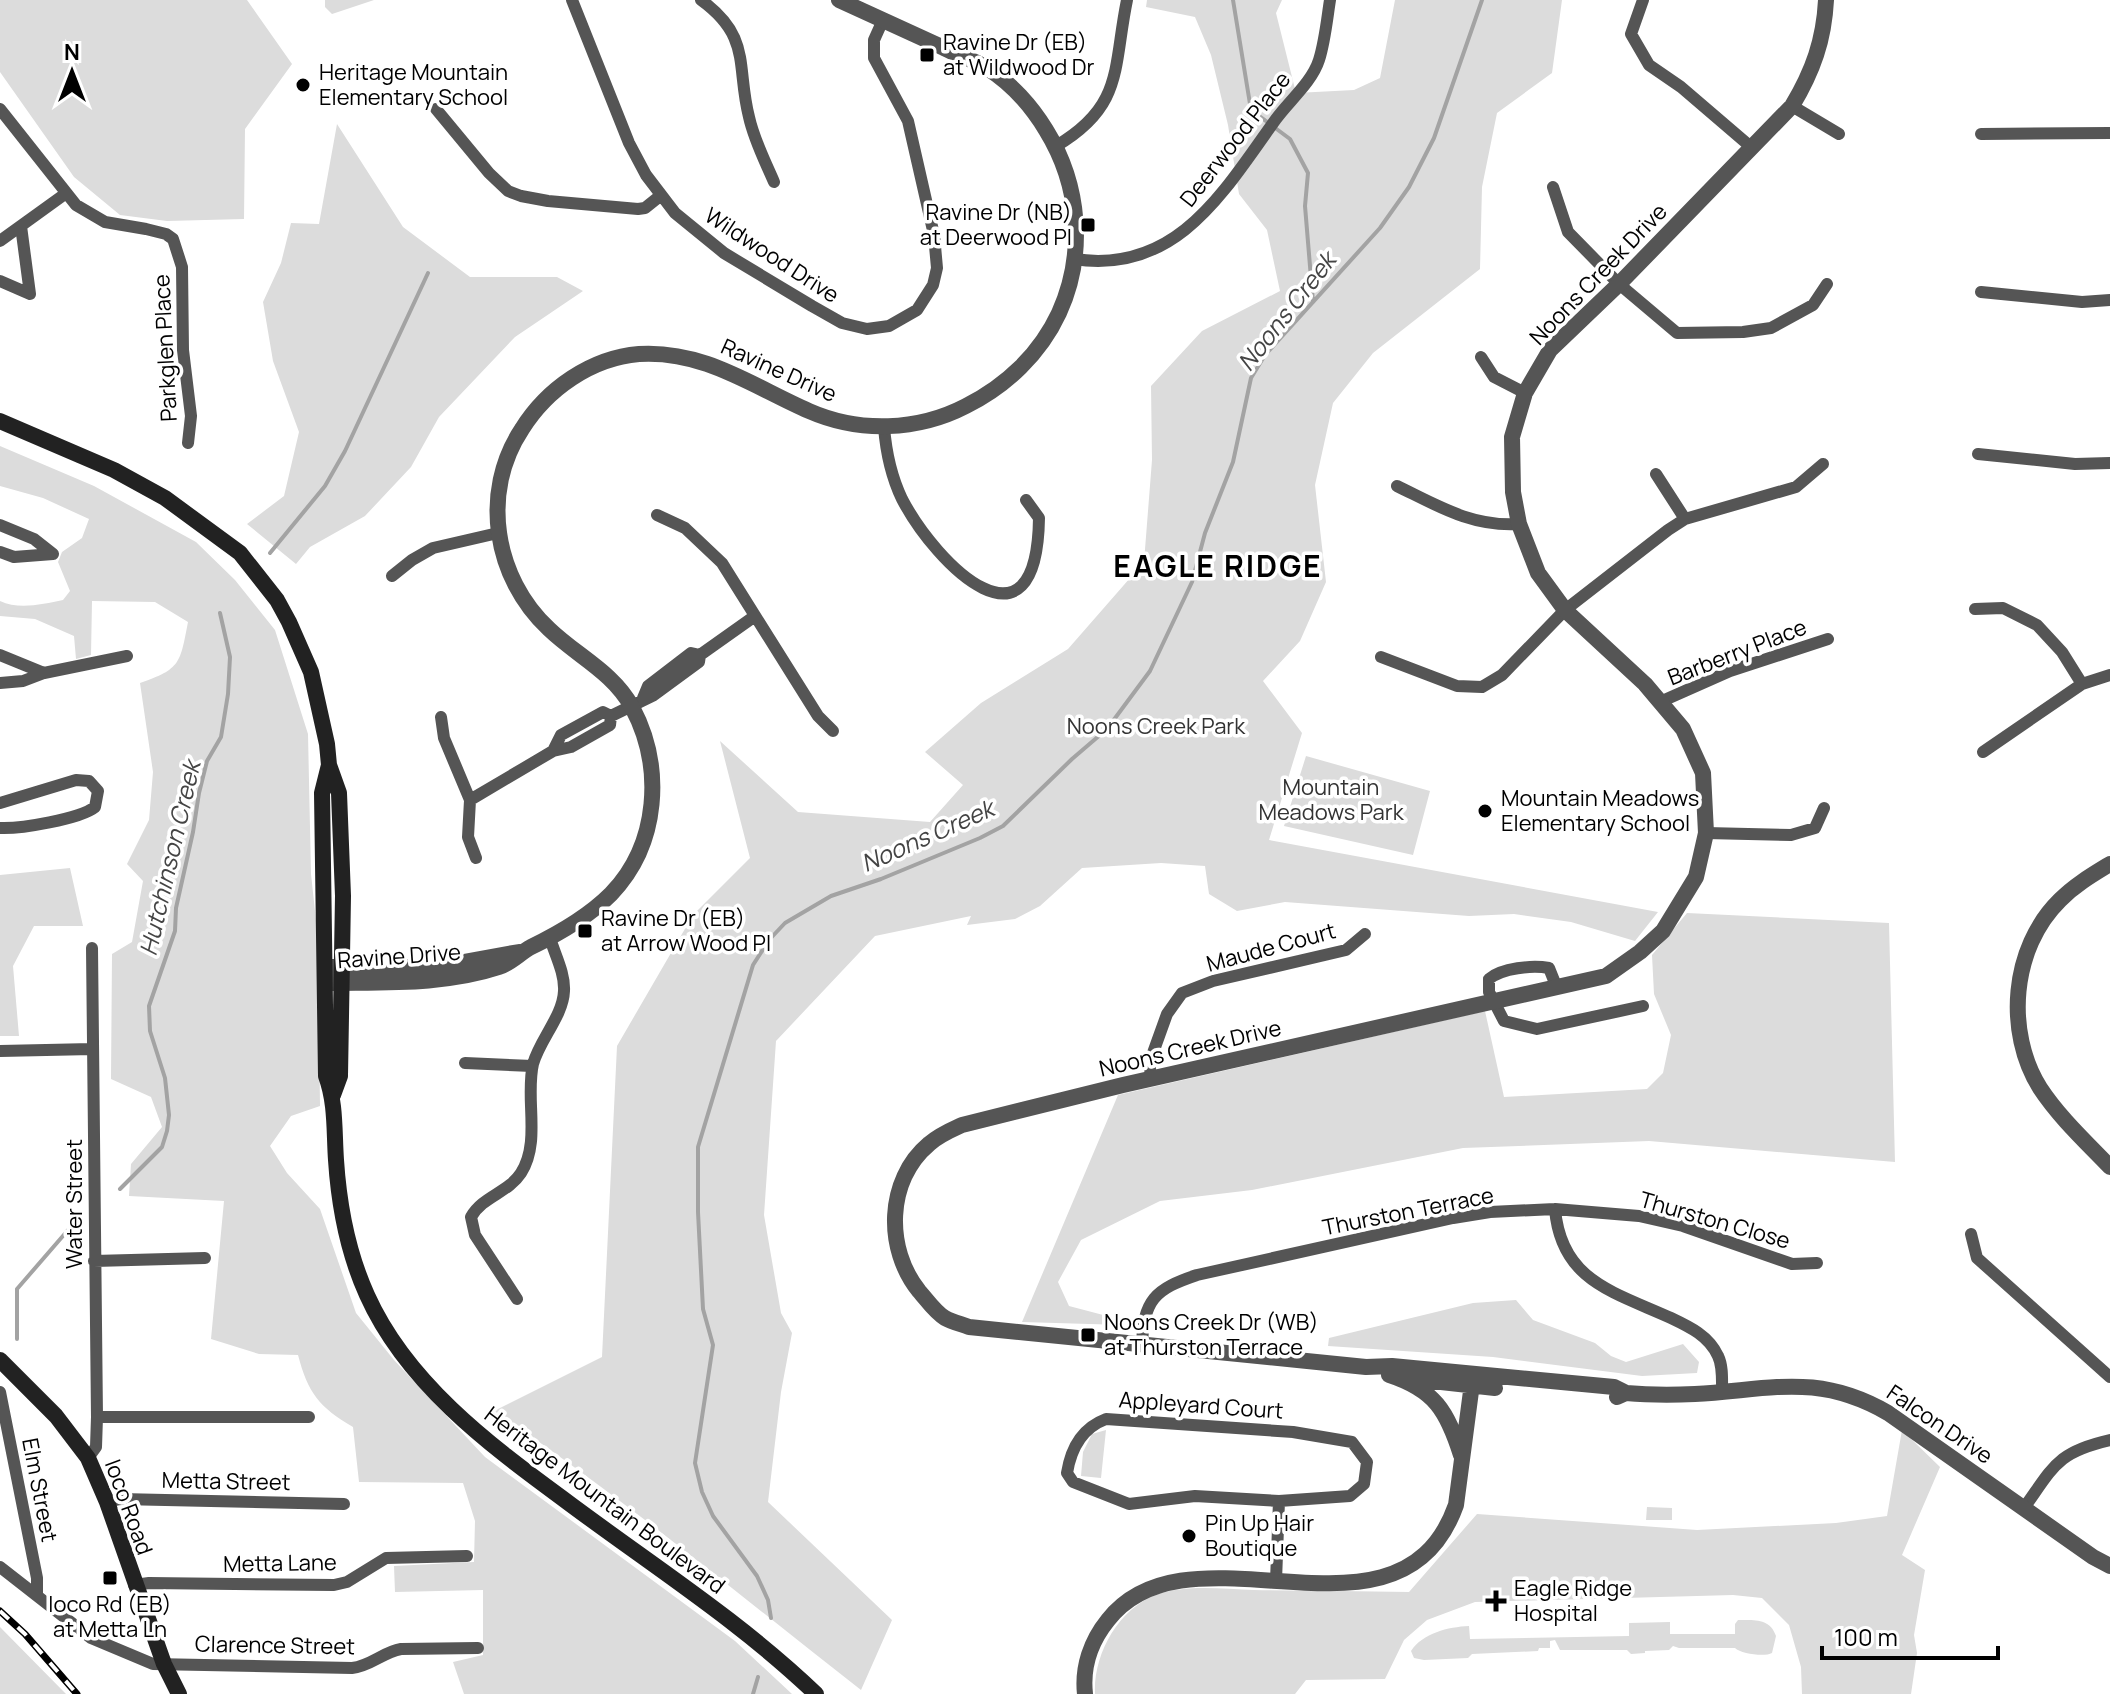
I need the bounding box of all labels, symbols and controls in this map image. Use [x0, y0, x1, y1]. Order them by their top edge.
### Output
place label: Ravine Dr (EB) at Wildwood Dr [943, 27, 1095, 82]
north arrow [32, 32, 112, 112]
text: N [64, 37, 80, 67]
marker: Ravine Dr (EB) at Wildwood Dr [918, 46, 936, 64]
place label: Heritage Mountain Elementary School [319, 57, 508, 112]
street label: Deerwood Place [1173, 65, 1297, 213]
marker: Heritage Mountain Elementary School [294, 76, 312, 94]
place label: Ravine Dr (NB) at Deerwood Pl [920, 197, 1072, 252]
street label: Noons Creek Drive [1523, 197, 1673, 351]
street label: Wildwood Drive [699, 200, 845, 310]
marker: Ravine Dr (NB) at Deerwood Pl [1079, 216, 1097, 234]
water label: Noons Creek [1229, 242, 1345, 377]
street label: Parkglen Place [146, 274, 184, 422]
street label: Ravine Drive [716, 331, 842, 409]
district label: EAGLE RIDGE [1113, 545, 1323, 586]
street label: Barberry Place [1663, 612, 1811, 692]
park label: Noons Creek Park [1067, 711, 1246, 741]
water label: Hutchinson Creek [131, 755, 208, 958]
park label: Mountain Meadows Park [1258, 772, 1405, 827]
place label: Mountain Meadows Elementary School [1501, 783, 1699, 838]
water label: Noons Creek [855, 790, 1001, 879]
marker: Mountain Meadows Elementary School [1476, 802, 1494, 820]
place label: Ravine Dr (EB) at Arrow Wood Pl [601, 903, 771, 958]
street label: Maude Court [1203, 915, 1339, 979]
marker: Ravine Dr (EB) at Arrow Wood Pl [576, 922, 594, 940]
street label: Ravine Drive [336, 937, 462, 975]
street label: Noons Creek Drive [1096, 1012, 1284, 1084]
street label: Water Street [59, 1139, 89, 1269]
street label: Thurston Terrace [1320, 1180, 1496, 1242]
street label: Thurston Close [1636, 1184, 1794, 1256]
place label: Noons Creek Dr (WB) at Thurston Terrace [1104, 1307, 1319, 1362]
marker: Noons Creek Dr (WB) at Thurston Terrace [1079, 1326, 1097, 1344]
street label: Falcon Drive [1881, 1378, 1999, 1471]
street label: Appleyard Court [1118, 1384, 1284, 1426]
street label: Heritage Mountain Boulevard [478, 1399, 732, 1601]
street label: Elm Street [15, 1435, 65, 1545]
street label: Ioco Road [98, 1455, 160, 1559]
street label: Metta Street [161, 1465, 291, 1497]
place label: Pin Up Hair Boutique [1205, 1508, 1314, 1563]
marker: Pin Up Hair Boutique [1180, 1527, 1198, 1545]
street label: Metta Lane [223, 1547, 337, 1579]
marker: Ioco Rd (EB) at Metta Ln [101, 1569, 119, 1587]
place label: Eagle Ridge Hospital [1514, 1573, 1632, 1628]
place label: Ioco Rd (EB) at Metta Ln [48, 1589, 172, 1644]
marker: Eagle Ridge Hospital [1485, 1590, 1507, 1612]
scale bar [1822, 1610, 1998, 1660]
text: 100 m [1834, 1620, 1898, 1653]
street label: Clarence Street [195, 1629, 355, 1661]

